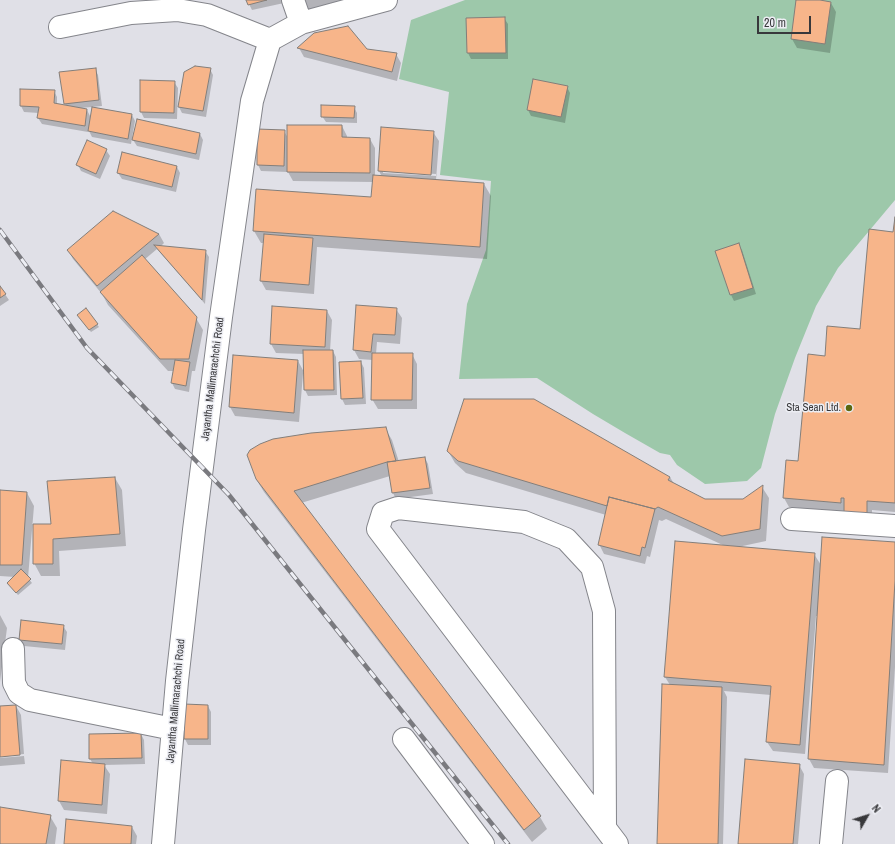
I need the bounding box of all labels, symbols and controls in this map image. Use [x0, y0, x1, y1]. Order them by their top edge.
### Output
scale bar [759, 8, 813, 34]
text: 20 m [764, 15, 786, 31]
street label: Jayantha Mallimarachchi Road [199, 316, 227, 442]
place label: Sta Sean Ltd. [786, 401, 841, 415]
marker: Sta Sean Ltd. [844, 403, 854, 413]
street label: Jayantha Mallimarachchi Road [164, 638, 188, 764]
north arrow [847, 796, 887, 836]
text: N [869, 802, 884, 815]

